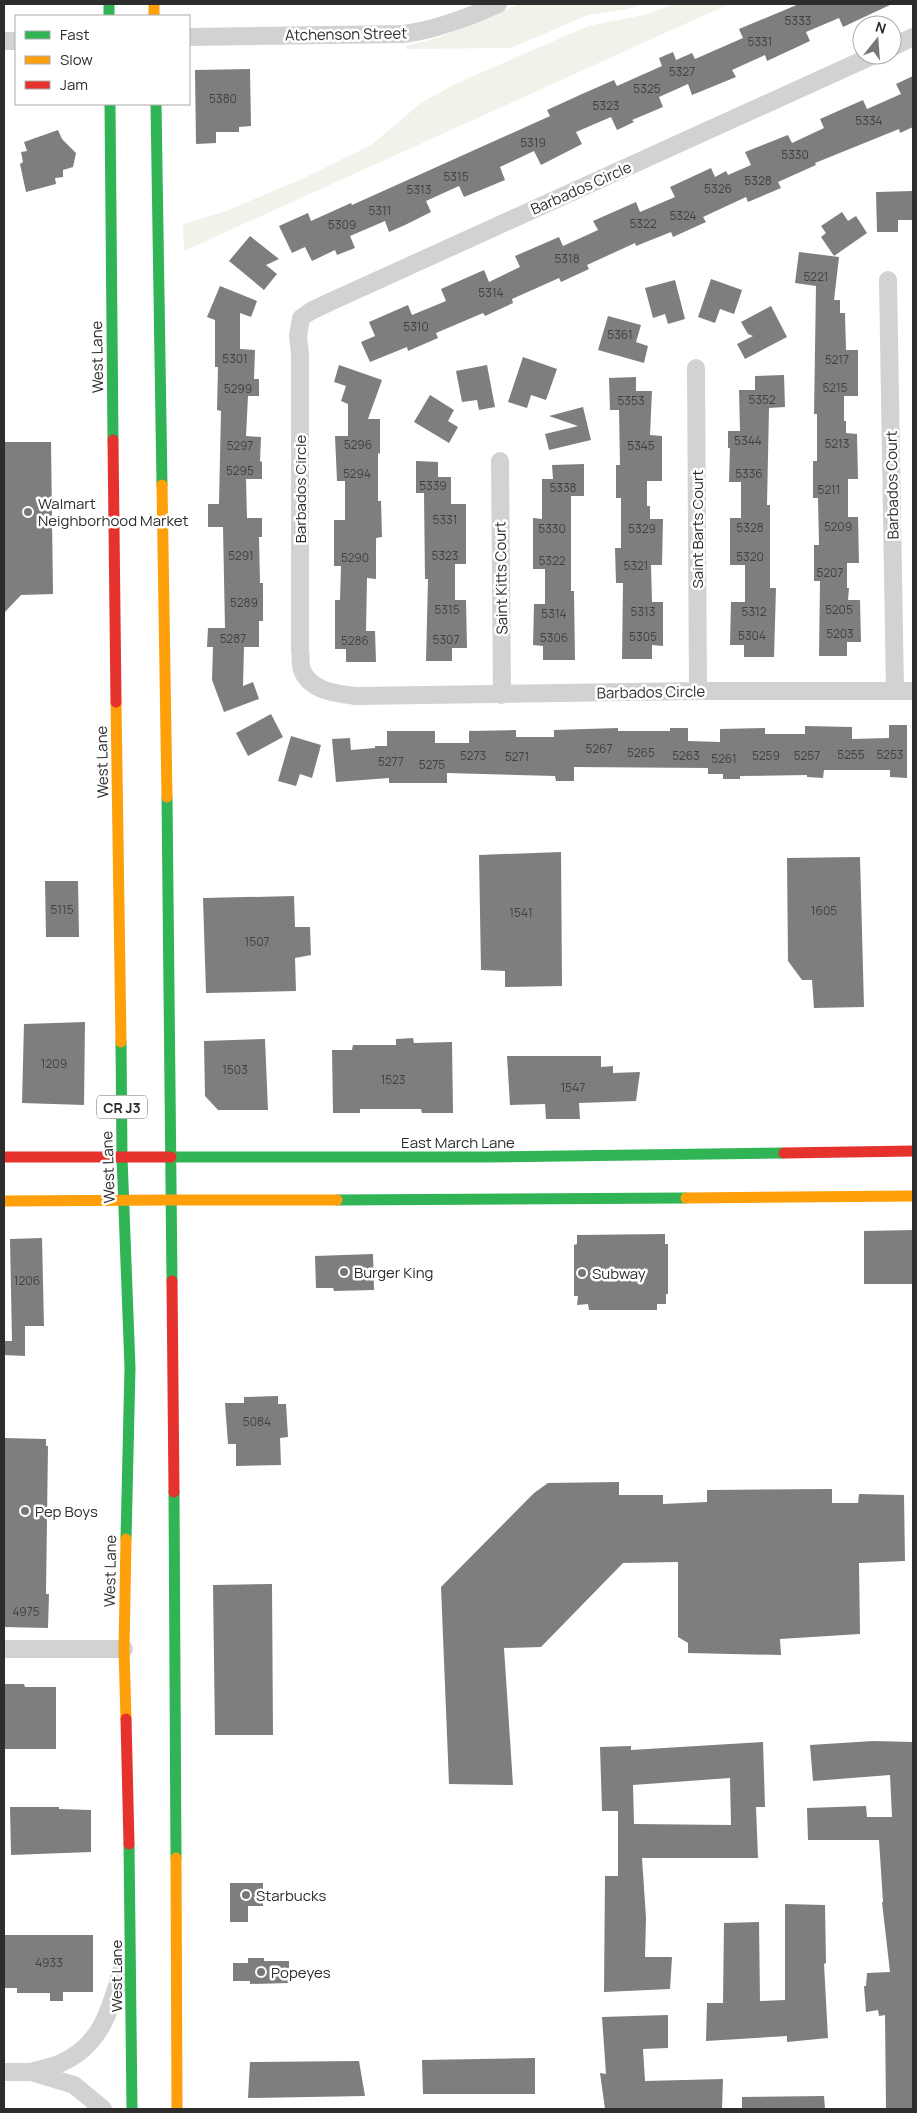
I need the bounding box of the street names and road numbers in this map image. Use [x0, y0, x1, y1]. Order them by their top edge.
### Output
street label: Atchenson Street [285, 22, 407, 46]
street label: Barbados Circle [527, 156, 635, 220]
street label: West Lane [86, 320, 108, 393]
street label: Barbados Court [881, 431, 903, 539]
street label: Barbados Circle [290, 434, 311, 543]
street label: Saint Barts Court [687, 470, 708, 588]
street label: Saint Kitts Court [490, 521, 512, 635]
street label: Barbados Circle [597, 681, 706, 703]
street label: West Lane [91, 725, 113, 798]
road number: CR J3 [97, 1096, 147, 1118]
street label: West Lane [96, 1130, 120, 1204]
street label: East March Lane [401, 1132, 515, 1153]
street label: West Lane [99, 1534, 121, 1607]
street label: West Lane [106, 1940, 127, 2012]

